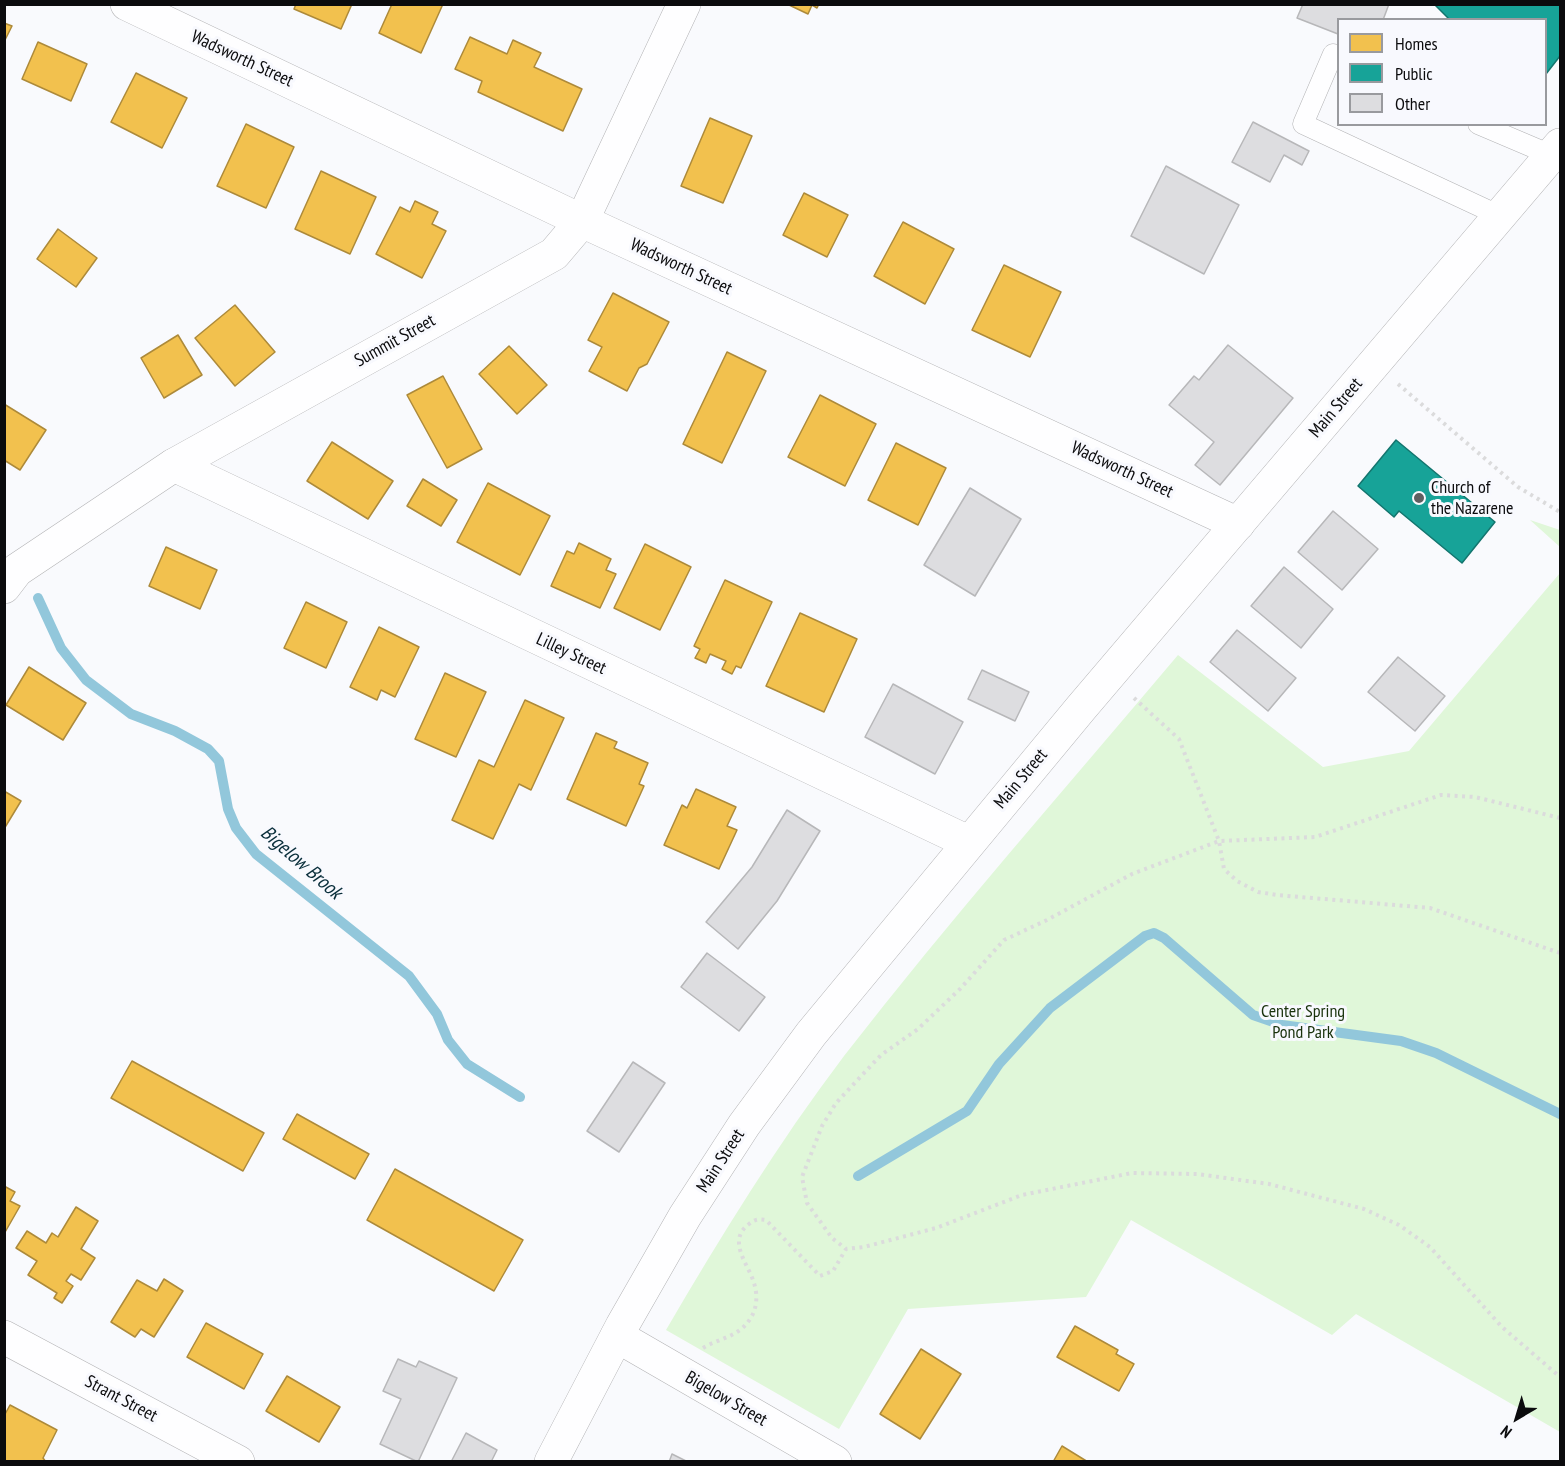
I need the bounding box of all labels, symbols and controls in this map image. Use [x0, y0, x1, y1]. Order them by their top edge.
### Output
legend [1337, 18, 1547, 126]
street label: Wadsworth Street [188, 26, 296, 92]
text: Homes [1395, 32, 1438, 55]
text: Public [1395, 62, 1433, 85]
text: Other [1395, 92, 1430, 115]
street label: Wadsworth Street [627, 234, 735, 300]
street label: Summit Street [351, 310, 439, 372]
street label: Main Street [1305, 374, 1367, 442]
street label: Wadsworth Street [1068, 437, 1176, 503]
place label: Church of the Nazarene [1431, 477, 1513, 520]
marker: Church of the Nazarene [1412, 491, 1426, 505]
street label: Lilley Street [533, 628, 609, 680]
street label: Main Street [990, 745, 1052, 813]
water label: Bigelow Brook [255, 821, 347, 905]
park label: Center Spring Pond Park [1261, 1001, 1345, 1044]
street label: Main Street [692, 1125, 750, 1197]
street label: Bigelow Street [681, 1367, 771, 1431]
street label: Strant Street [81, 1371, 161, 1427]
north arrow [1487, 1388, 1547, 1448]
text: N [1496, 1422, 1515, 1443]

